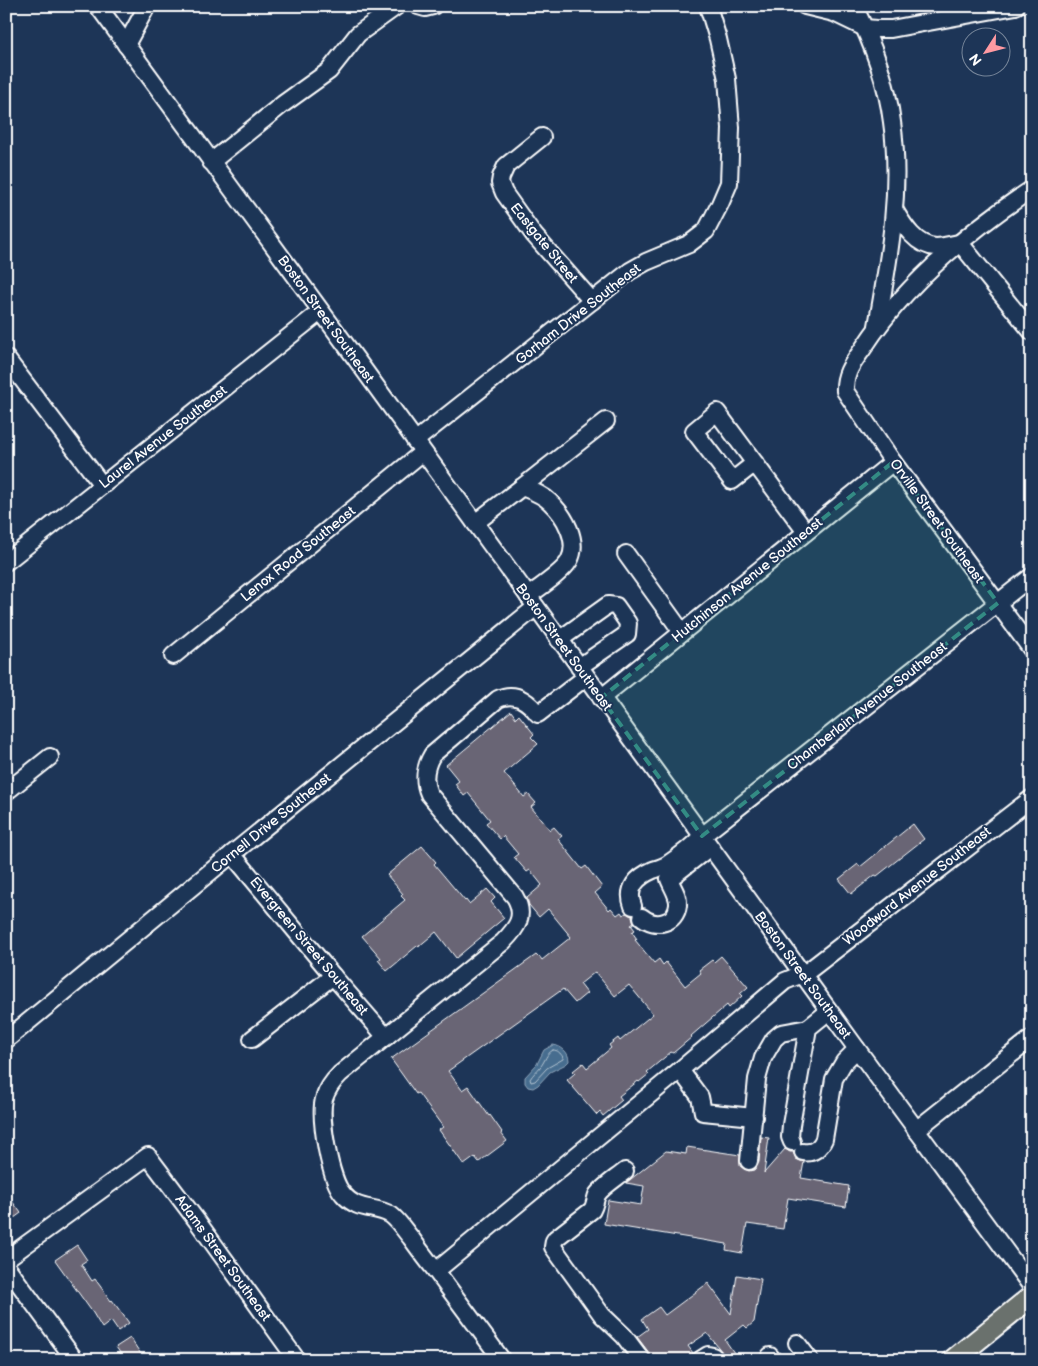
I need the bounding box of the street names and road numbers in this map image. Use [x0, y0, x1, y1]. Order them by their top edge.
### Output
street label: Eastgate Street [507, 200, 582, 287]
street label: Boston Street Southeast [274, 252, 378, 387]
street label: Gorham Drive Southeast [512, 259, 645, 368]
street label: Laurel Avenue Southeast [96, 381, 231, 492]
street label: Orville Street Southeast [886, 456, 988, 587]
street label: Lenox Road Southeast [237, 502, 359, 605]
street label: Hutchinson Avenue Southeast [668, 514, 826, 646]
street label: Boston Street Southeast [512, 580, 616, 715]
street label: Chamberlain Avenue Southeast [784, 638, 951, 774]
street label: Cornell Drive Southeast [208, 769, 335, 877]
street label: Woodward Avenue Southeast [840, 822, 995, 949]
street label: Evergreen Street Southeast [246, 873, 372, 1019]
street label: Boston Street Southeast [751, 908, 855, 1043]
street label: Adams Street Southeast [172, 1192, 275, 1325]

